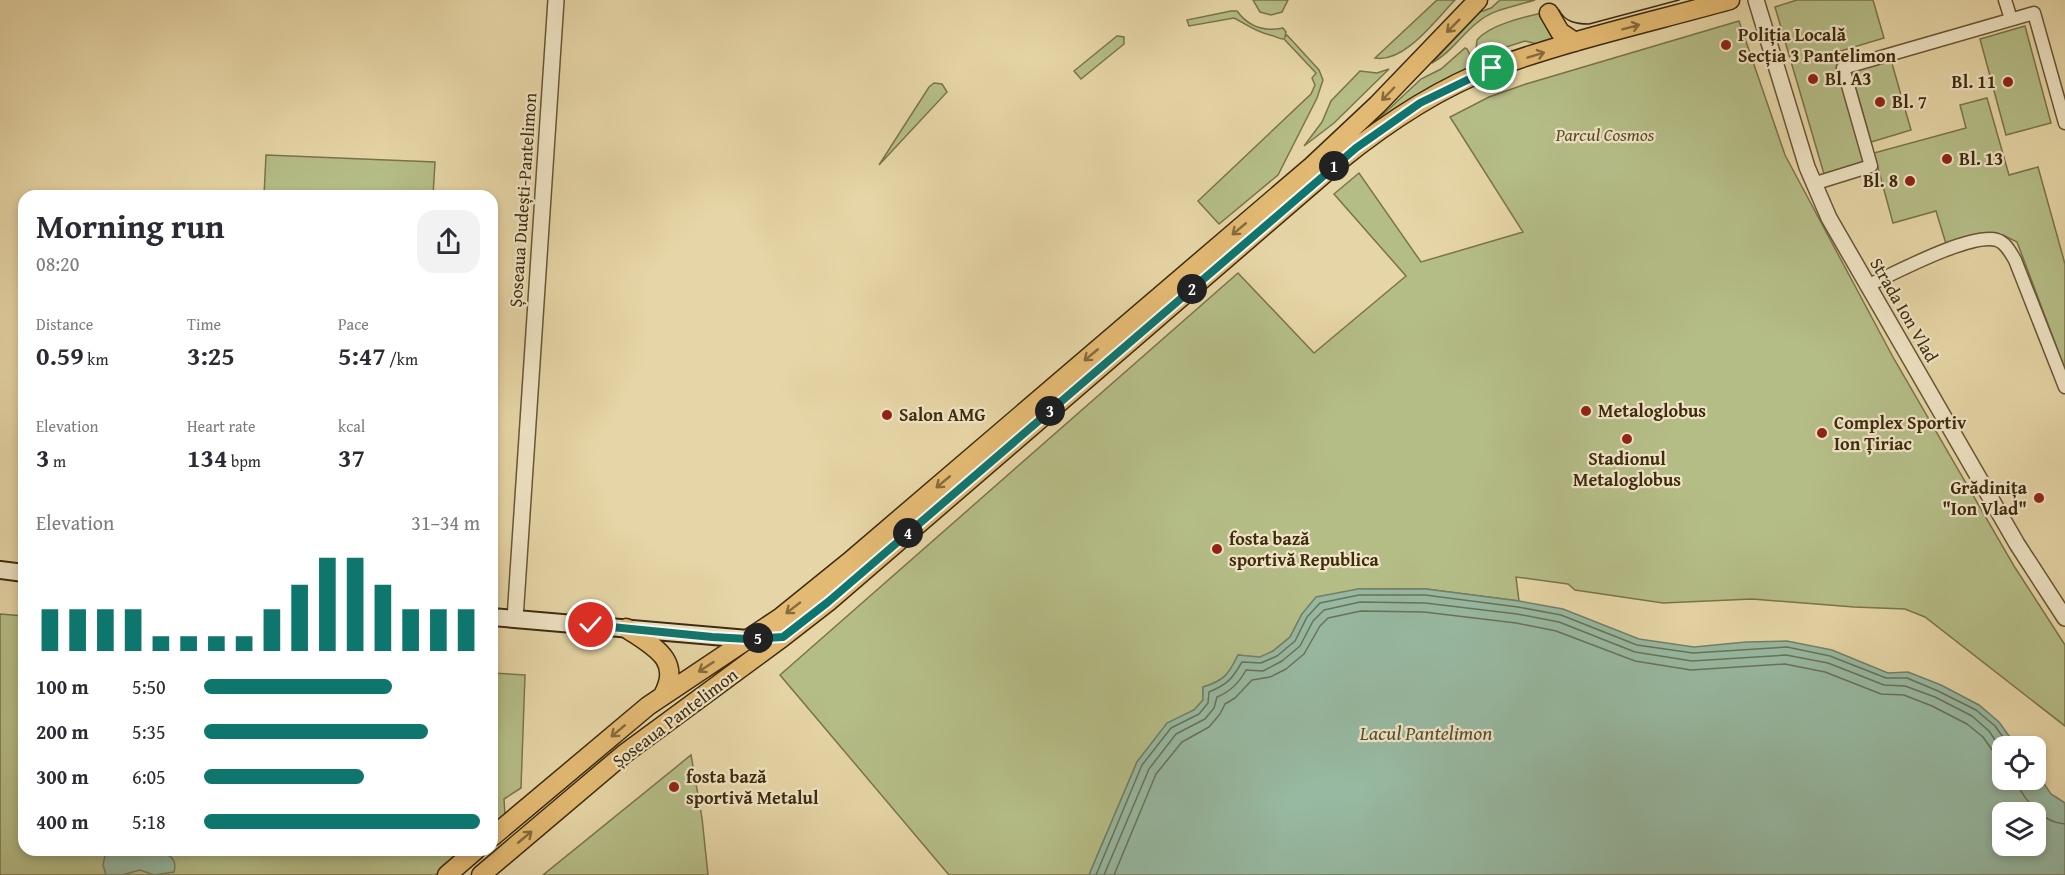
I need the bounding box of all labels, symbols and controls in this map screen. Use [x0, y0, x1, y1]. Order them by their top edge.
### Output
one-way arrow [1445, 18, 1460, 33]
one-way arrow [1622, 21, 1641, 32]
place label: Poliția Locală Secția 3 Pantelimon [1738, 21, 1897, 69]
marker: Poliția Locală Secția 3 Pantelimon [1719, 38, 1733, 52]
pin [1466, 42, 1517, 93]
one-way arrow [1526, 48, 1545, 59]
icon: arrive [1475, 51, 1508, 84]
place label: Bl. A3 [1825, 65, 1872, 92]
place label: Bl. 11 [1952, 68, 1996, 95]
marker: Bl. A3 [1806, 72, 1820, 86]
marker: Bl. 11 [2001, 75, 2015, 89]
one-way arrow [1380, 86, 1395, 101]
place label: Bl. 7 [1892, 88, 1927, 115]
street label: Șoseaua Dudești-Pantelimon [502, 92, 543, 308]
marker: Bl. 7 [1873, 95, 1887, 109]
park label: Parcul Cosmos [1555, 121, 1655, 148]
place label: Bl. 13 [1959, 145, 2003, 172]
pin: 1 [1319, 151, 1349, 181]
marker: Bl. 13 [1940, 152, 1954, 166]
text: 1 [1330, 154, 1338, 178]
place label: Bl. 8 [1863, 167, 1898, 194]
marker: Bl. 8 [1903, 174, 1917, 188]
text: Morning run [36, 202, 225, 250]
button: share [417, 210, 480, 273]
one-way arrow [1232, 222, 1247, 236]
text: 08:20 [36, 249, 79, 278]
street label: Strada Ion Vlad [1864, 252, 1946, 367]
pin: 2 [1177, 274, 1207, 304]
text: 2 [1188, 277, 1196, 301]
text: Distance [36, 312, 93, 336]
text: Time [187, 312, 221, 336]
text: Pace [338, 312, 369, 336]
text: 0.59 [36, 336, 84, 375]
text: 3:25 [187, 336, 235, 375]
text: 5:47 [338, 336, 386, 375]
text: km [84, 347, 108, 371]
text: /km [386, 347, 418, 371]
one-way arrow [1083, 349, 1099, 362]
pin: 3 [1035, 396, 1065, 426]
place label: Metaloglobus [1598, 397, 1706, 424]
text: 3 [1046, 399, 1054, 423]
place label: Salon AMG [899, 401, 985, 428]
marker: Metaloglobus [1579, 404, 1593, 418]
marker: Salon AMG [880, 408, 894, 422]
place label: Complex Sportiv Ion Țiriac [1834, 409, 1967, 457]
text: Elevation [36, 414, 99, 438]
text: Heart rate [187, 414, 256, 438]
text: kcal [338, 414, 365, 438]
marker: Complex Sportiv Ion Țiriac [1815, 426, 1829, 440]
marker: Stadionul Metaloglobus [1620, 432, 1634, 446]
text: 3 [36, 438, 49, 477]
text: 134 [187, 438, 227, 477]
text: 37 [338, 438, 365, 477]
place label: Stadionul Metaloglobus [1573, 445, 1681, 493]
text: m [49, 449, 66, 473]
text: bpm [227, 449, 261, 473]
place label: Grădinița "Ion Vlad" [1942, 474, 2028, 522]
one-way arrow [936, 475, 951, 489]
marker: Grădinița "Ion Vlad" [2032, 491, 2046, 505]
text: Elevation [36, 508, 114, 537]
text: 31–34 m [411, 508, 480, 537]
pin: 4 [893, 518, 923, 548]
text: 4 [904, 521, 912, 545]
place label: fosta bază sportivă Republica [1229, 525, 1380, 573]
marker: fosta bază sportivă Republica [1210, 542, 1224, 556]
pin [565, 599, 616, 650]
one-way arrow [786, 601, 802, 614]
icon: check [574, 608, 607, 641]
pin: 5 [743, 623, 773, 653]
text: 5 [754, 626, 762, 650]
street label: Șoseaua Pantelimon [606, 661, 743, 774]
one-way arrow [698, 661, 715, 673]
text: 100 m [36, 672, 89, 701]
text: 5:50 [132, 672, 166, 701]
text: 200 m [36, 717, 89, 746]
text: 5:35 [132, 717, 166, 746]
water label: Lacul Pantelimon [1359, 718, 1492, 747]
one-way arrow [610, 725, 626, 738]
map controls [1992, 736, 2046, 856]
button: locate [1992, 736, 2046, 790]
text: 300 m [36, 762, 89, 791]
text: 6:05 [132, 762, 166, 791]
place label: fosta bază sportivă Metalul [686, 763, 819, 811]
marker: fosta bază sportivă Metalul [667, 780, 681, 794]
button: layers [1992, 802, 2046, 856]
text: 400 m [36, 807, 89, 836]
text: 5:18 [132, 807, 166, 836]
one-way arrow [517, 830, 532, 844]

